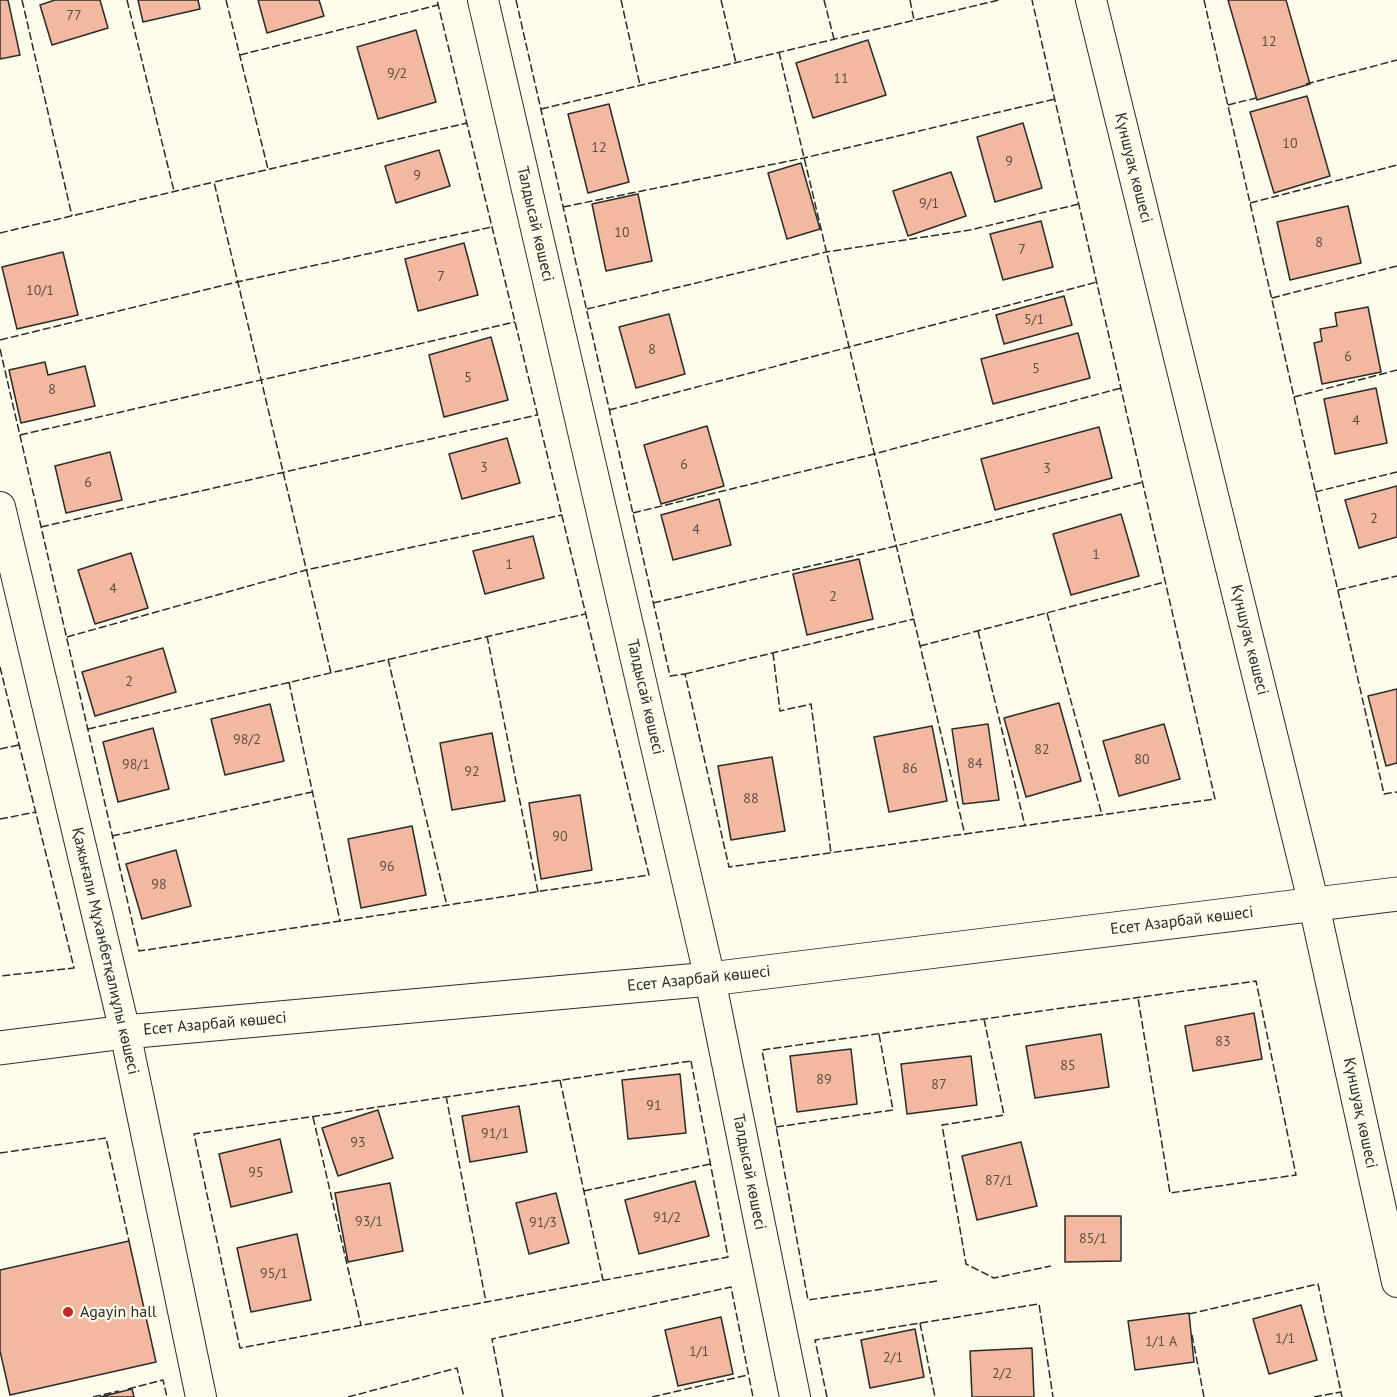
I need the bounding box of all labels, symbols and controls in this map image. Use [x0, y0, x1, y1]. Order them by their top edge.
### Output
house number: 77 [66, 8, 82, 24]
house number: 12 [1261, 34, 1277, 50]
house number: 9/2 [387, 66, 407, 82]
house number: 11 [833, 71, 849, 87]
street label: Күншуақ көшесі [1110, 111, 1156, 225]
house number: 10 [1282, 136, 1298, 152]
house number: 12 [591, 140, 607, 156]
house number: 9 [1005, 154, 1013, 170]
street label: Талдысай көшесі [512, 164, 558, 284]
house number: 9 [413, 168, 421, 184]
house number: 9/1 [919, 196, 939, 212]
house number: 10 [614, 225, 630, 241]
house number: 8 [1315, 235, 1323, 251]
house number: 7 [1018, 242, 1026, 258]
house number: 7 [437, 269, 445, 285]
house number: 10/1 [26, 283, 54, 299]
house number: 5/1 [1024, 312, 1044, 328]
house number: 8 [648, 342, 656, 358]
house number: 6 [1344, 349, 1352, 365]
house number: 5 [1032, 361, 1040, 377]
house number: 5 [464, 370, 472, 386]
house number: 8 [48, 382, 56, 398]
house number: 4 [1352, 413, 1360, 429]
house number: 6 [680, 457, 688, 473]
house number: 3 [480, 460, 488, 476]
house number: 3 [1043, 461, 1051, 477]
house number: 6 [84, 475, 92, 491]
house number: 2 [1370, 511, 1378, 527]
house number: 4 [692, 522, 700, 538]
house number: 1 [1092, 547, 1100, 563]
house number: 1 [505, 557, 513, 573]
house number: 4 [109, 581, 117, 597]
street label: Күншуақ көшесі [1226, 583, 1272, 697]
house number: 2 [829, 589, 837, 605]
street label: Талдысай көшесі [622, 637, 668, 757]
house number: 2 [125, 674, 133, 690]
house number: 98/2 [233, 732, 261, 748]
house number: 82 [1034, 742, 1050, 758]
house number: 80 [1134, 752, 1150, 768]
house number: 84 [967, 756, 983, 772]
house number: 98/1 [122, 757, 150, 773]
house number: 86 [902, 761, 918, 777]
house number: 92 [464, 764, 480, 780]
house number: 88 [743, 791, 759, 807]
street label: Қажығали Мұханбетқалиұлы көшесі [67, 826, 143, 1076]
house number: 90 [552, 829, 568, 845]
house number: 96 [379, 859, 395, 875]
house number: 98 [151, 877, 167, 893]
street label: Есет Азарбай көшесі [1109, 903, 1255, 939]
street label: Есет Азарбай көшесі [626, 962, 772, 996]
street label: Есет Азарбай көшесі [142, 1008, 288, 1040]
house number: 83 [1215, 1034, 1231, 1050]
street label: Күншуақ көшесі [1339, 1056, 1381, 1170]
house number: 85 [1060, 1058, 1076, 1074]
house number: 89 [816, 1072, 832, 1088]
house number: 87 [931, 1077, 947, 1093]
house number: 91 [646, 1098, 662, 1114]
street label: Талдысай көшесі [728, 1112, 770, 1232]
house number: 91/1 [481, 1126, 509, 1142]
house number: 93 [350, 1135, 366, 1151]
house number: 95 [248, 1165, 264, 1181]
house number: 87/1 [985, 1173, 1013, 1189]
house number: 91/2 [653, 1210, 681, 1226]
house number: 93/1 [355, 1214, 383, 1230]
house number: 91/3 [529, 1215, 557, 1231]
house number: 85/1 [1079, 1231, 1107, 1247]
house number: 95/1 [260, 1266, 288, 1282]
place label: Agayin hall [80, 1302, 156, 1322]
marker: Agayin hall [61, 1305, 75, 1319]
house number: 1/1 [1275, 1331, 1295, 1347]
house number: 1/1 А [1145, 1334, 1177, 1350]
house number: 1/1 [689, 1344, 709, 1360]
house number: 2/1 [883, 1350, 903, 1366]
house number: 2/2 [992, 1366, 1012, 1382]

